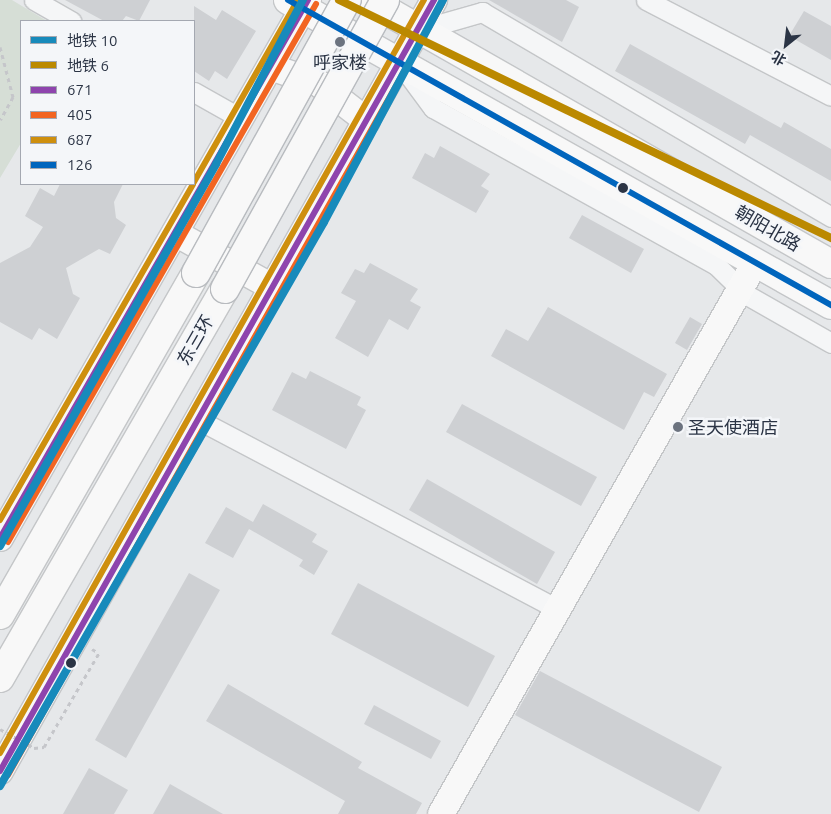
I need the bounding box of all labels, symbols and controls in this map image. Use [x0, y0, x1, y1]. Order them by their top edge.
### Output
legend [20, 20, 195, 185]
north arrow [761, 20, 811, 70]
text: 地铁 10 [67, 32, 117, 49]
marker: 呼家楼 [333, 35, 347, 49]
text: 北 [769, 48, 789, 69]
place label: 呼家楼 [313, 51, 367, 73]
text: 地铁 6 [67, 57, 109, 74]
text: 671 [67, 81, 92, 98]
text: 405 [67, 106, 92, 123]
text: 687 [67, 131, 92, 148]
text: 126 [67, 156, 92, 173]
unlabelled marker [618, 183, 628, 193]
street label: 朝阳北路 [731, 201, 805, 255]
street label: 东三环 [172, 311, 218, 369]
place label: 圣天使酒店 [688, 416, 778, 438]
marker: 圣天使酒店 [672, 421, 684, 433]
unlabelled marker [66, 658, 76, 668]

